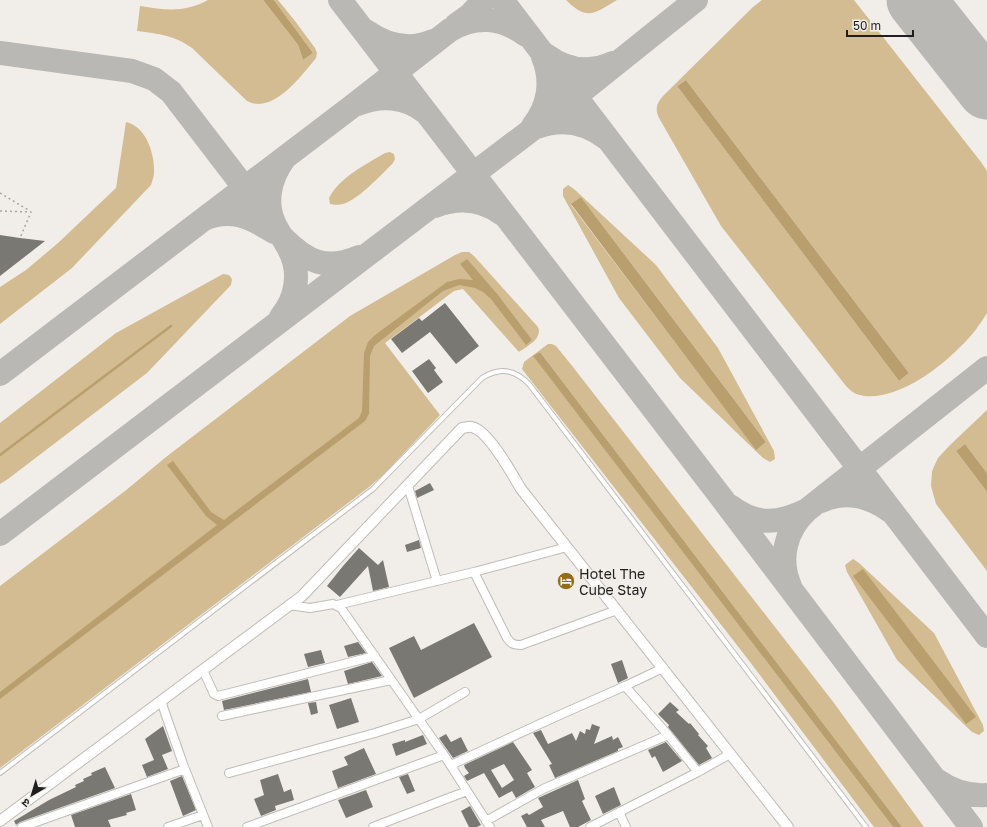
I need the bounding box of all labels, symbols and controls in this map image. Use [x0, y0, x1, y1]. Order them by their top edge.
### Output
scale bar [847, 12, 913, 38]
text: 50 m [853, 18, 881, 33]
place label: Hotel The Cube Stay [579, 565, 647, 598]
hotel icon: Hotel The Cube Stay [556, 571, 576, 591]
north arrow [12, 775, 52, 815]
text: उ [19, 796, 32, 810]

